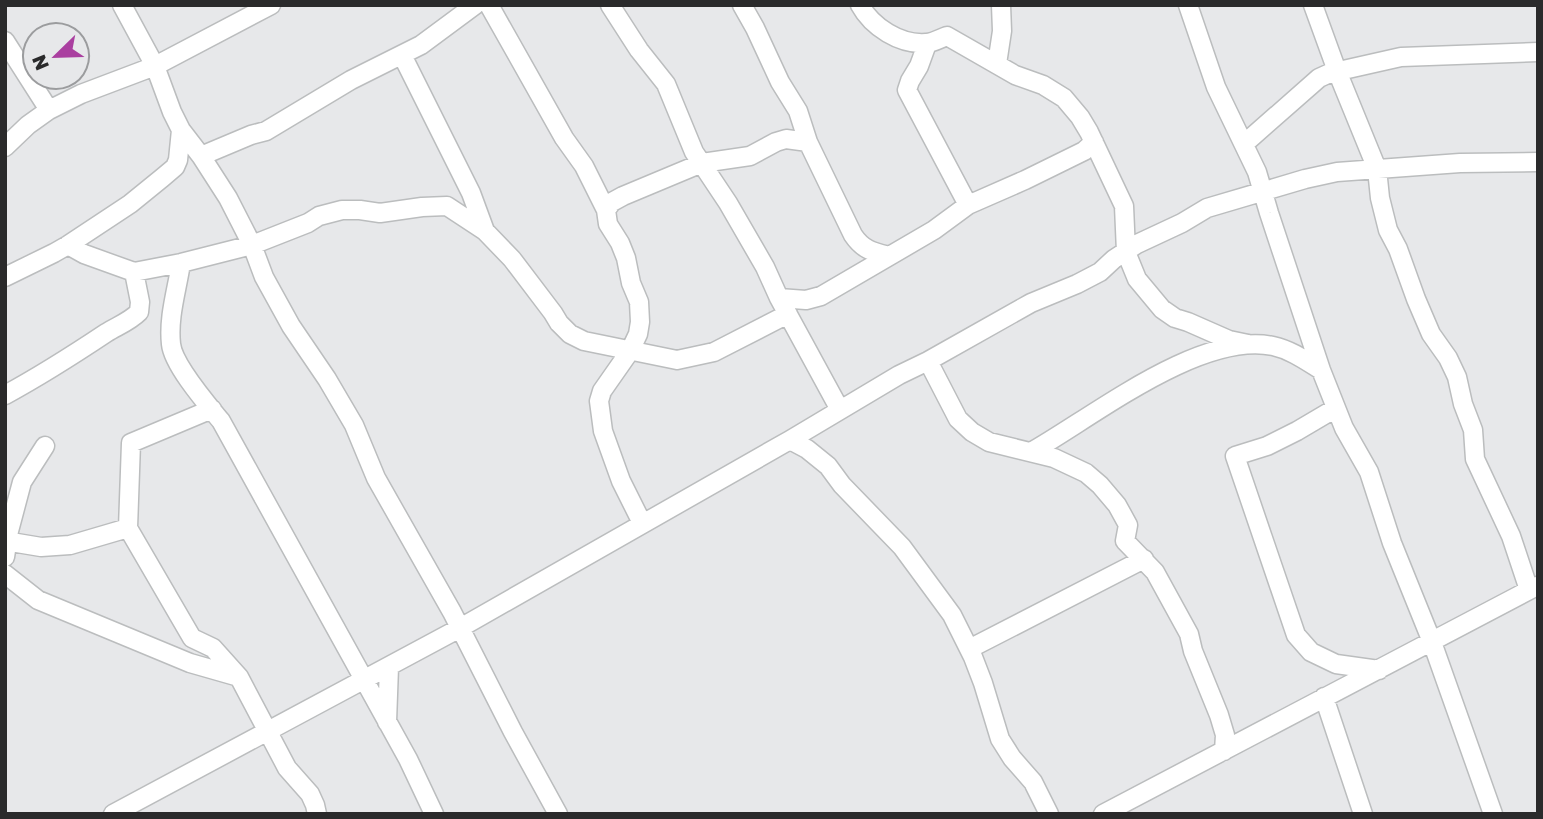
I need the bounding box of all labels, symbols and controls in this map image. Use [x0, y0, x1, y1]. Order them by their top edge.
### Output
north arrow [21, 21, 91, 91]
text: N [26, 52, 53, 74]

